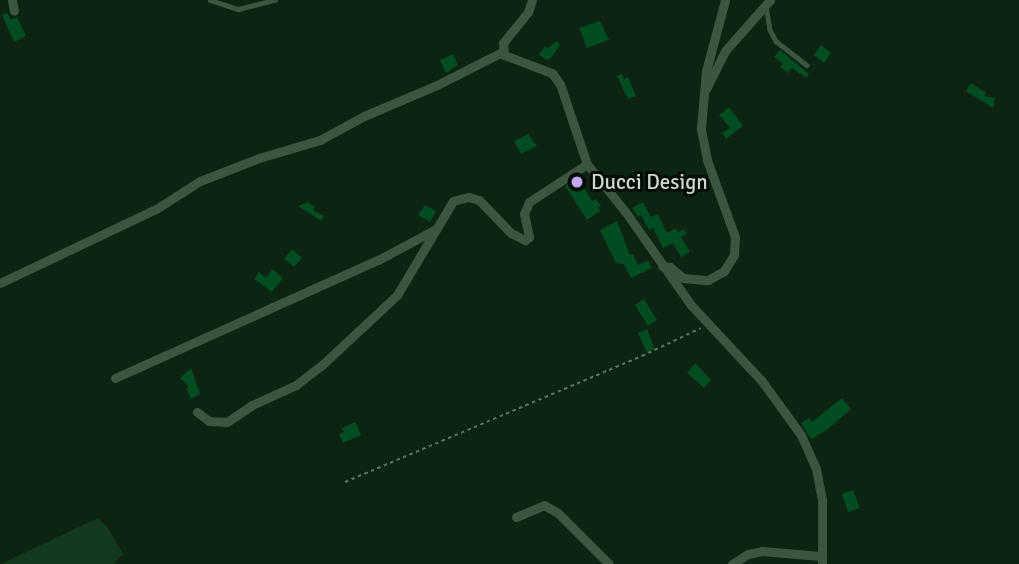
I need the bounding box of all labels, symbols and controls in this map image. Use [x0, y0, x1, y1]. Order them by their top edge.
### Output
place label: Ducci Design [591, 169, 708, 195]
marker: Ducci Design [569, 174, 585, 190]

